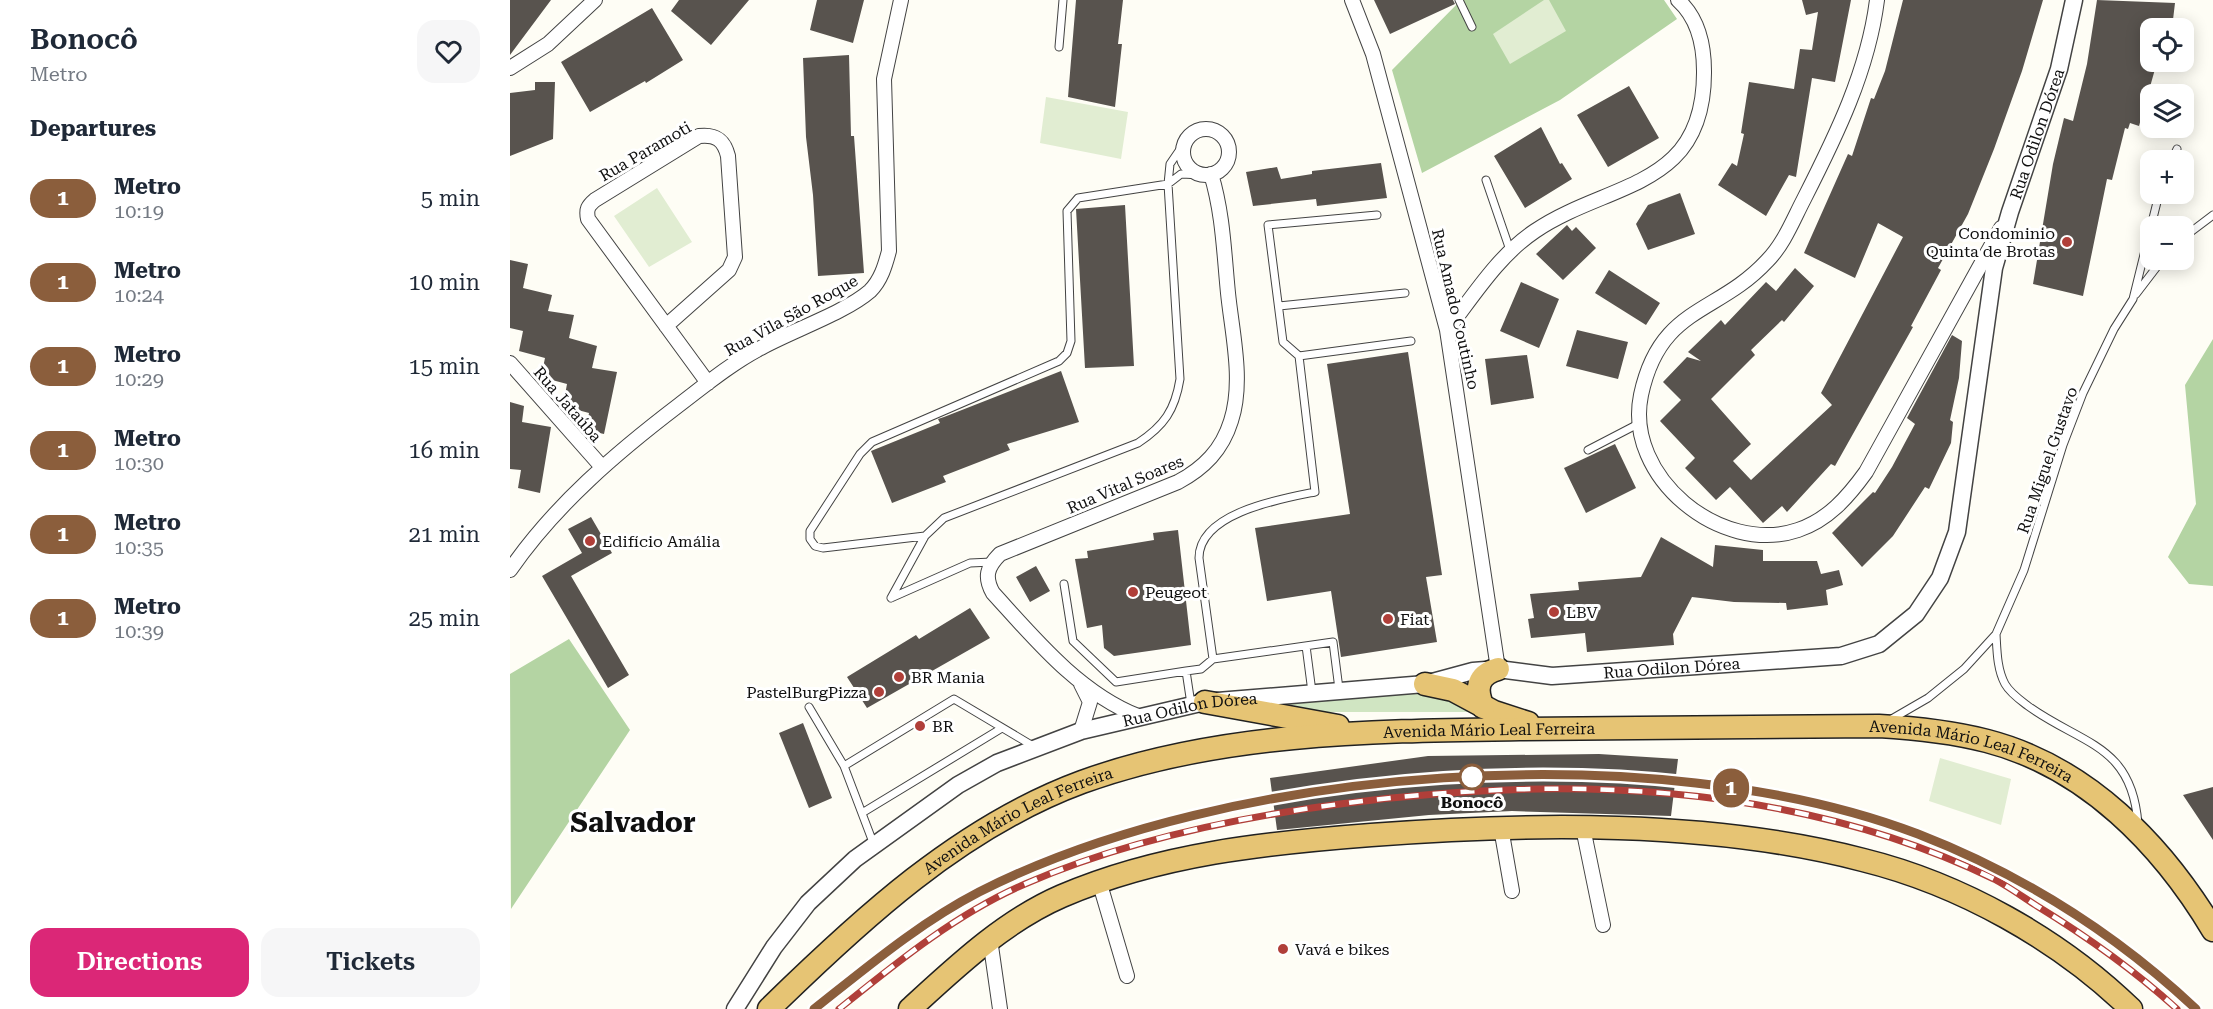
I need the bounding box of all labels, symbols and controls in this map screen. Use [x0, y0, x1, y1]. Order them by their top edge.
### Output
map controls [2140, 18, 2194, 270]
button: locate [2140, 18, 2194, 72]
button: heart [417, 20, 480, 83]
text: Bonocô [30, 23, 138, 56]
text: Metro [30, 62, 88, 86]
street label: Rua Odilon Dórea [2006, 66, 2069, 202]
button: layers [2140, 84, 2194, 138]
text: Departures [30, 116, 156, 141]
street label: Rua Paramoti [596, 118, 694, 185]
button: + [2140, 150, 2194, 204]
text: Metro [114, 174, 181, 199]
text: 1 [57, 186, 69, 210]
text: 5 min [421, 186, 480, 211]
text: 10:19 [114, 199, 164, 223]
button: − [2140, 216, 2194, 270]
place label: Condominio Quinta de Brotas [1926, 224, 2055, 261]
street label: Rua Amado Coutinho [1428, 227, 1483, 392]
marker: Condominio Quinta de Brotas [2060, 235, 2074, 249]
text: Metro [114, 258, 181, 283]
text: 1 [57, 270, 69, 294]
text: 10 min [409, 270, 480, 295]
street label: Rua Vila São Roque [721, 271, 861, 360]
text: 10:24 [114, 283, 164, 307]
text: Metro [114, 342, 181, 367]
text: 1 [57, 354, 69, 378]
text: 15 min [409, 354, 480, 379]
street label: Rua Jataúba [530, 363, 606, 446]
text: 10:29 [114, 367, 164, 391]
street label: Rua Miguel Gustavo [2013, 384, 2082, 536]
text: Metro [114, 426, 181, 451]
text: 1 [57, 438, 69, 462]
text: 16 min [409, 438, 480, 463]
text: 10:30 [114, 451, 164, 475]
street label: Rua Vital Soares [1064, 451, 1187, 518]
text: Metro [114, 510, 181, 535]
text: 1 [57, 522, 69, 546]
text: 21 min [409, 522, 480, 547]
place label: Edifício Amália [602, 532, 720, 551]
marker: Edifício Amália [583, 534, 597, 548]
text: 10:35 [114, 535, 164, 559]
place label: Peugeot [1145, 583, 1207, 602]
marker: Peugeot [1126, 585, 1140, 599]
text: Metro [114, 594, 181, 619]
place label: LBV [1566, 603, 1598, 622]
marker: LBV [1547, 605, 1561, 619]
text: 1 [57, 606, 69, 630]
text: 25 min [409, 606, 480, 631]
place label: Fiat [1400, 610, 1429, 629]
marker: Fiat [1381, 612, 1395, 626]
text: 10:39 [114, 619, 164, 643]
street label: Rua Odilon Dórea [1603, 654, 1741, 682]
place label: BR Mania [911, 668, 985, 687]
marker: BR Mania [892, 670, 906, 684]
place label: PastelBurgPizza [746, 683, 867, 702]
marker: PastelBurgPizza [872, 685, 886, 699]
street label: Rua Odilon Dórea [1121, 689, 1258, 731]
place label: BR [932, 717, 954, 736]
street label: Avenida Mário Leal Ferreira [1869, 717, 2077, 787]
marker: BR [913, 719, 927, 733]
street label: Avenida Mário Leal Ferreira [1383, 719, 1596, 742]
street label: Avenida Mário Leal Ferreira [920, 763, 1115, 878]
marker: Bonocô [1459, 764, 1485, 790]
line badge: 1 [1712, 768, 1750, 808]
text: 1 [1725, 776, 1737, 800]
place label: Bonocô [1441, 793, 1503, 812]
district label: Salvador [570, 806, 696, 839]
button: Directions [30, 928, 249, 997]
button: Tickets [261, 928, 480, 997]
place label: Vavá e bikes [1295, 940, 1390, 959]
marker: Vavá e bikes [1276, 942, 1290, 956]

